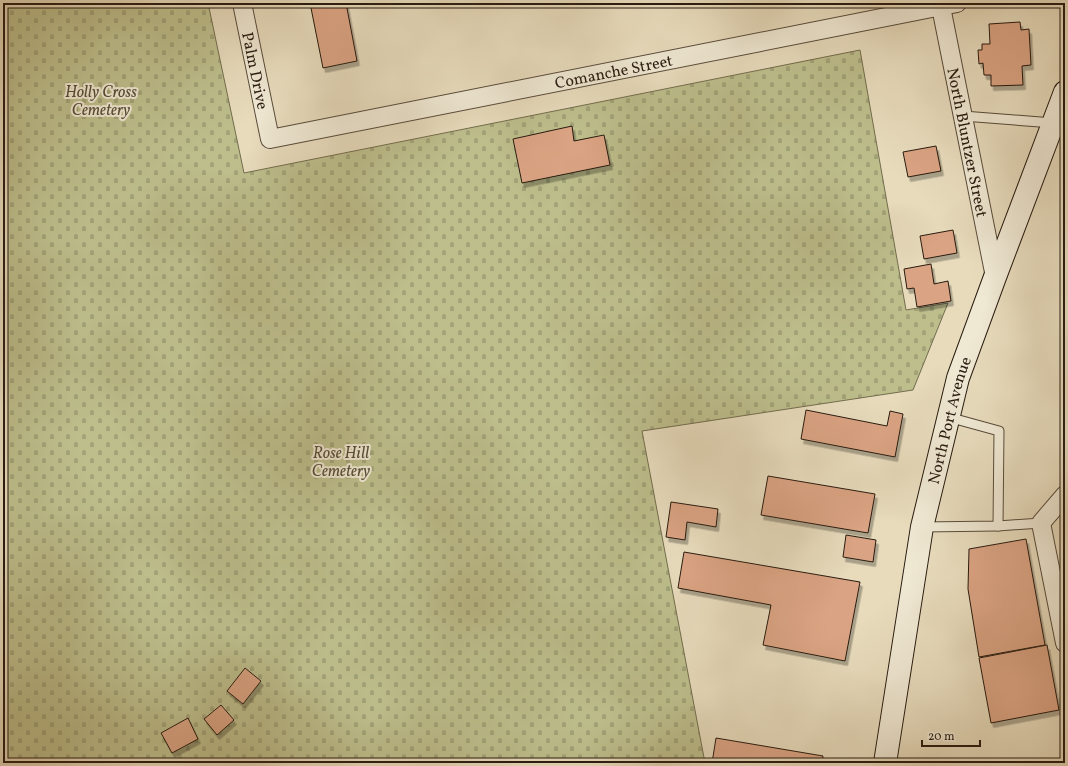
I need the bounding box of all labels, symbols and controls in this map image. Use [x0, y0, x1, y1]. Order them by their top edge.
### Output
street label: Palm Drive [235, 30, 273, 112]
street label: Comanche Street [553, 50, 675, 95]
street label: North Bluntzer Street [940, 66, 992, 220]
park label: Holly Cross Cemetery [65, 82, 137, 122]
street label: North Port Avenue [924, 354, 978, 487]
park label: Rose Hill Cemetery [312, 443, 370, 483]
scale bar [922, 722, 980, 748]
text: 20 m [928, 729, 955, 745]

